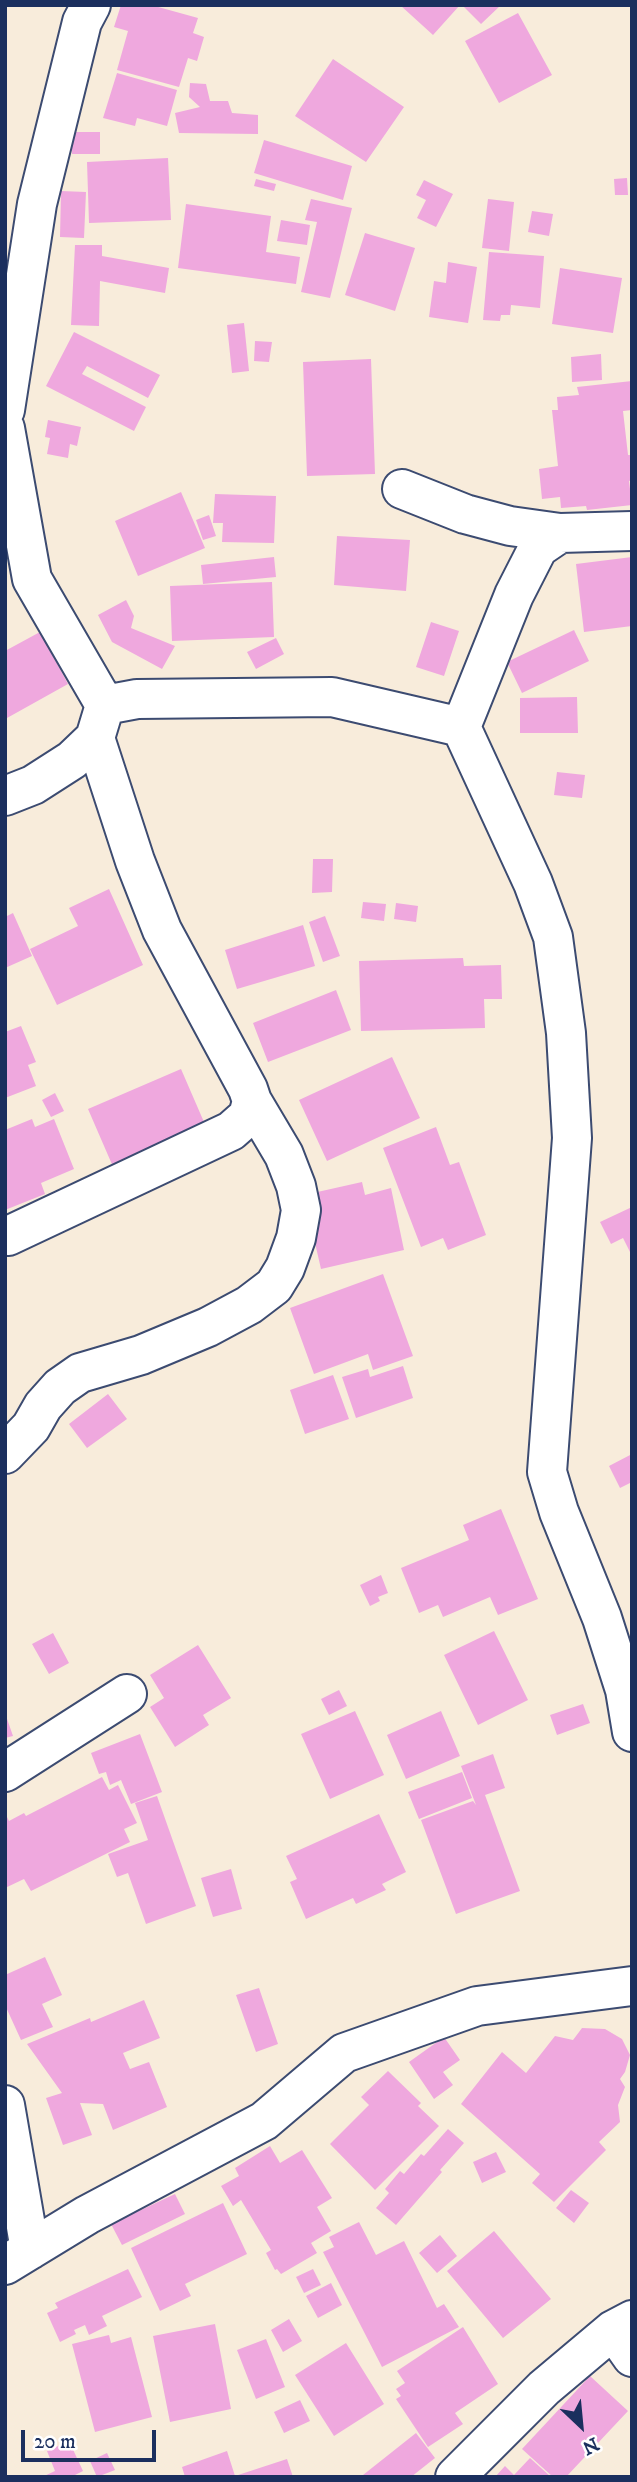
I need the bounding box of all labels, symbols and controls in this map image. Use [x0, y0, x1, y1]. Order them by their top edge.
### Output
north arrow [546, 2391, 616, 2461]
scale bar [24, 2416, 159, 2460]
text: 20 m [34, 2429, 76, 2455]
text: N [578, 2432, 602, 2459]

